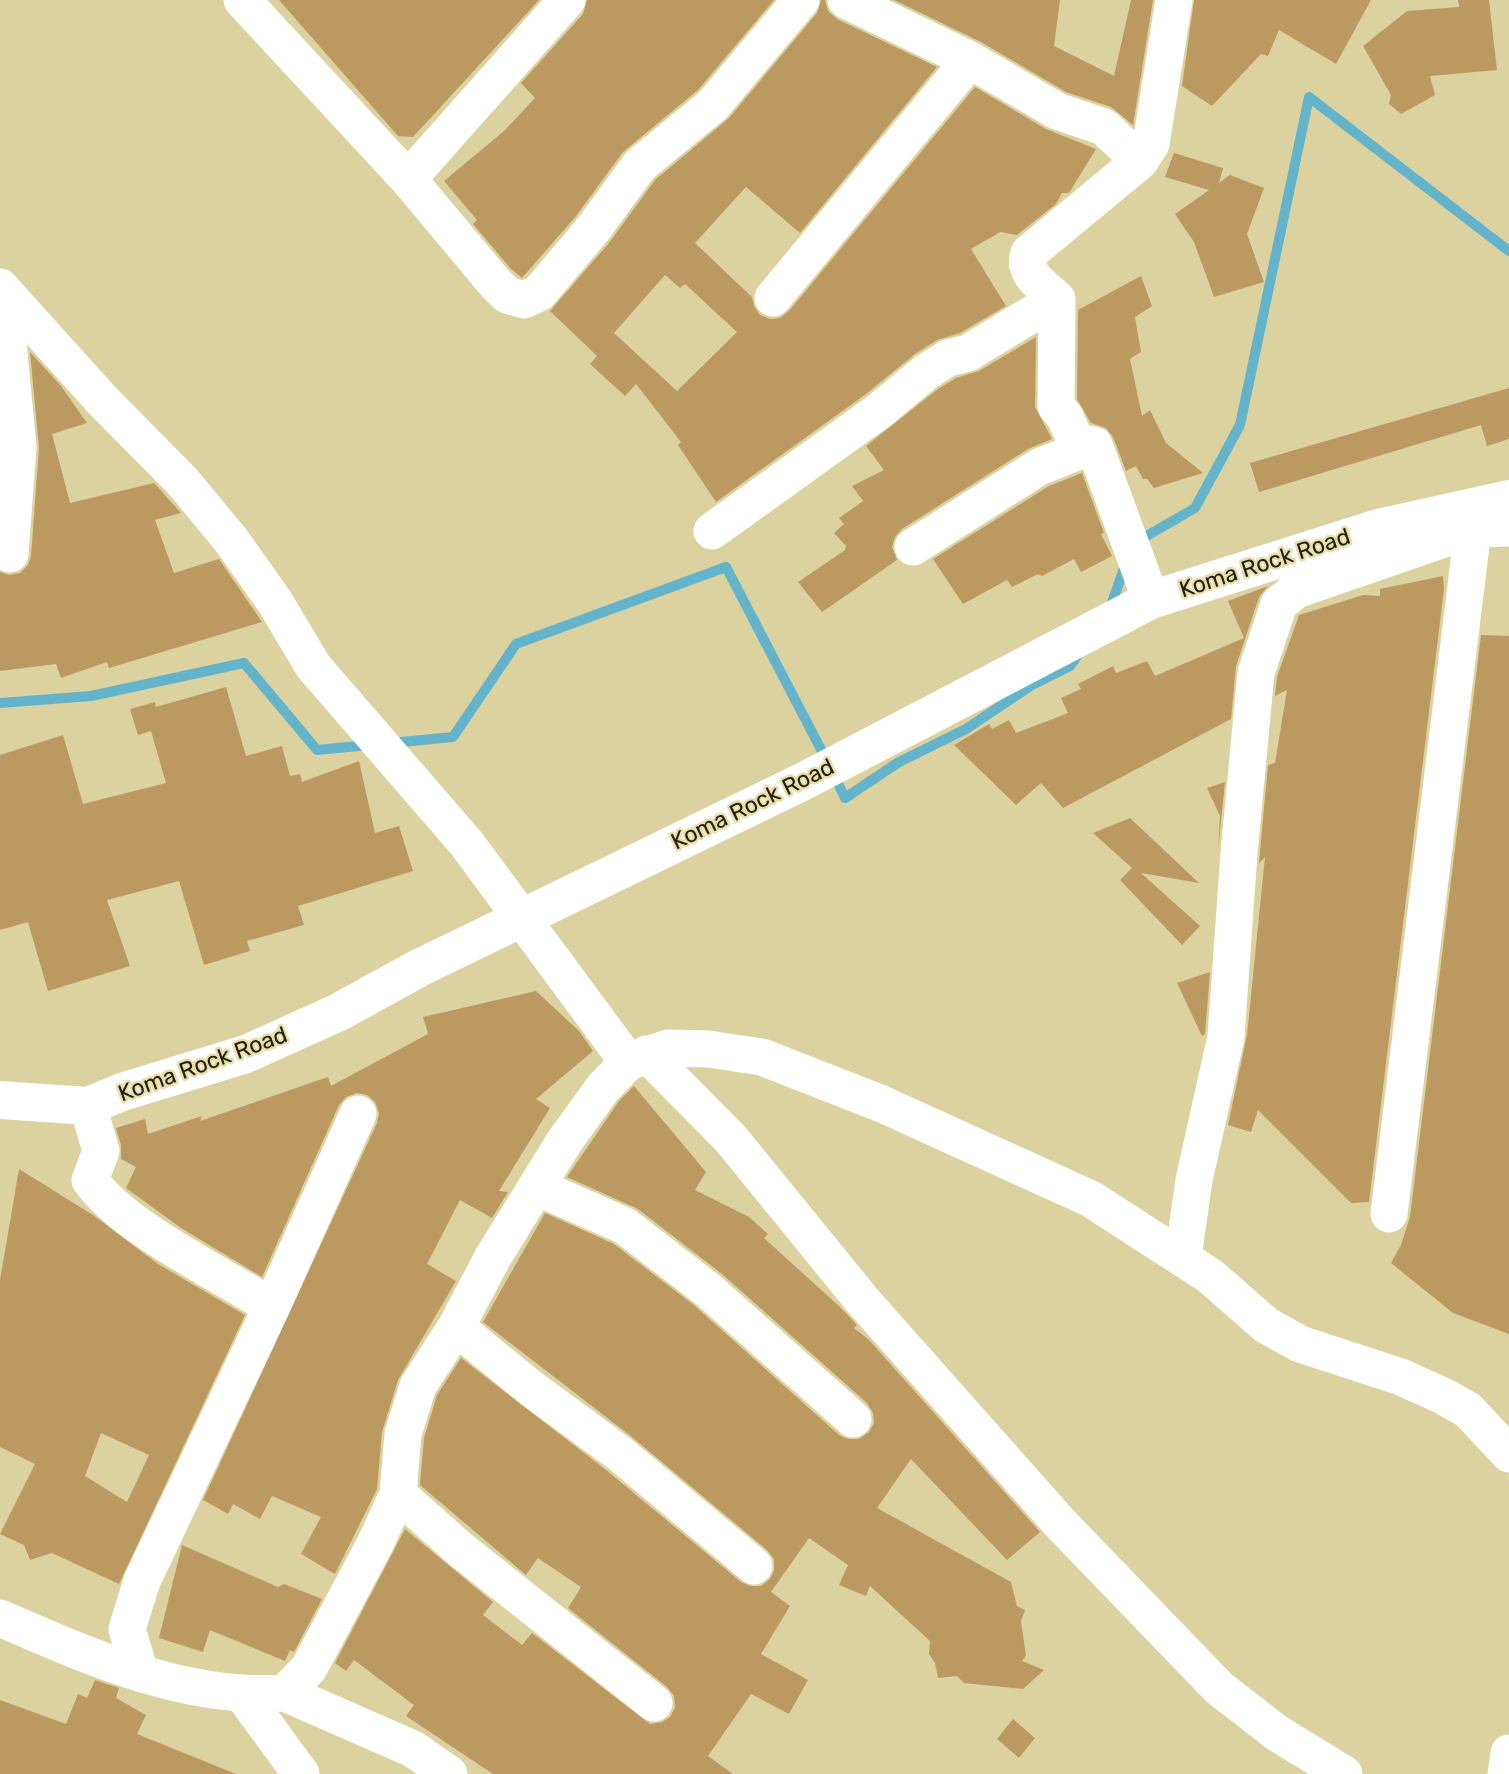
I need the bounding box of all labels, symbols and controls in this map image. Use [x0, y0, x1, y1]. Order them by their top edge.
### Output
street label: Koma Rock Road [1176, 523, 1354, 605]
street label: Koma Rock Road [667, 754, 839, 856]
street label: Koma Rock Road [115, 1022, 291, 1108]

